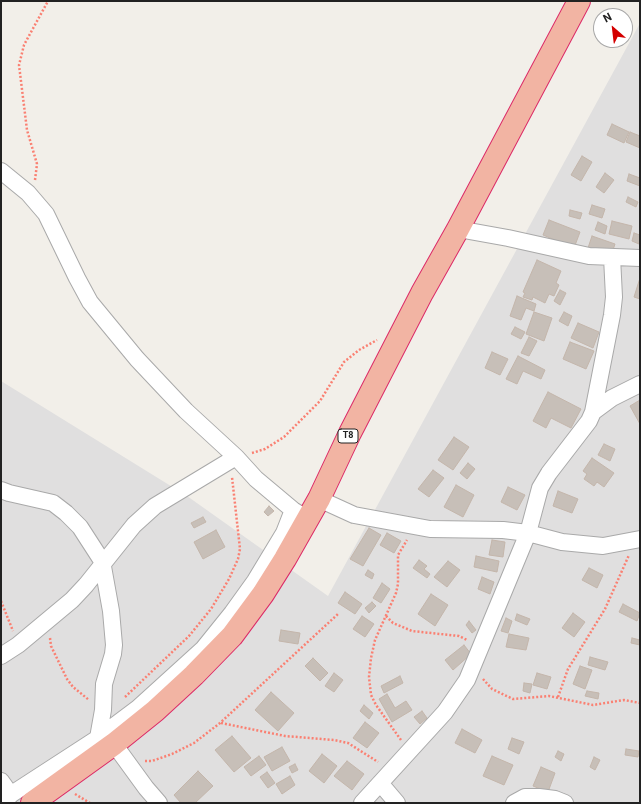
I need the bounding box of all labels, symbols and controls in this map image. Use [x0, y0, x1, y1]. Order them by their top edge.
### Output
north arrow [593, 8, 633, 48]
text: N [601, 10, 614, 25]
road number: T8 [338, 429, 358, 443]

